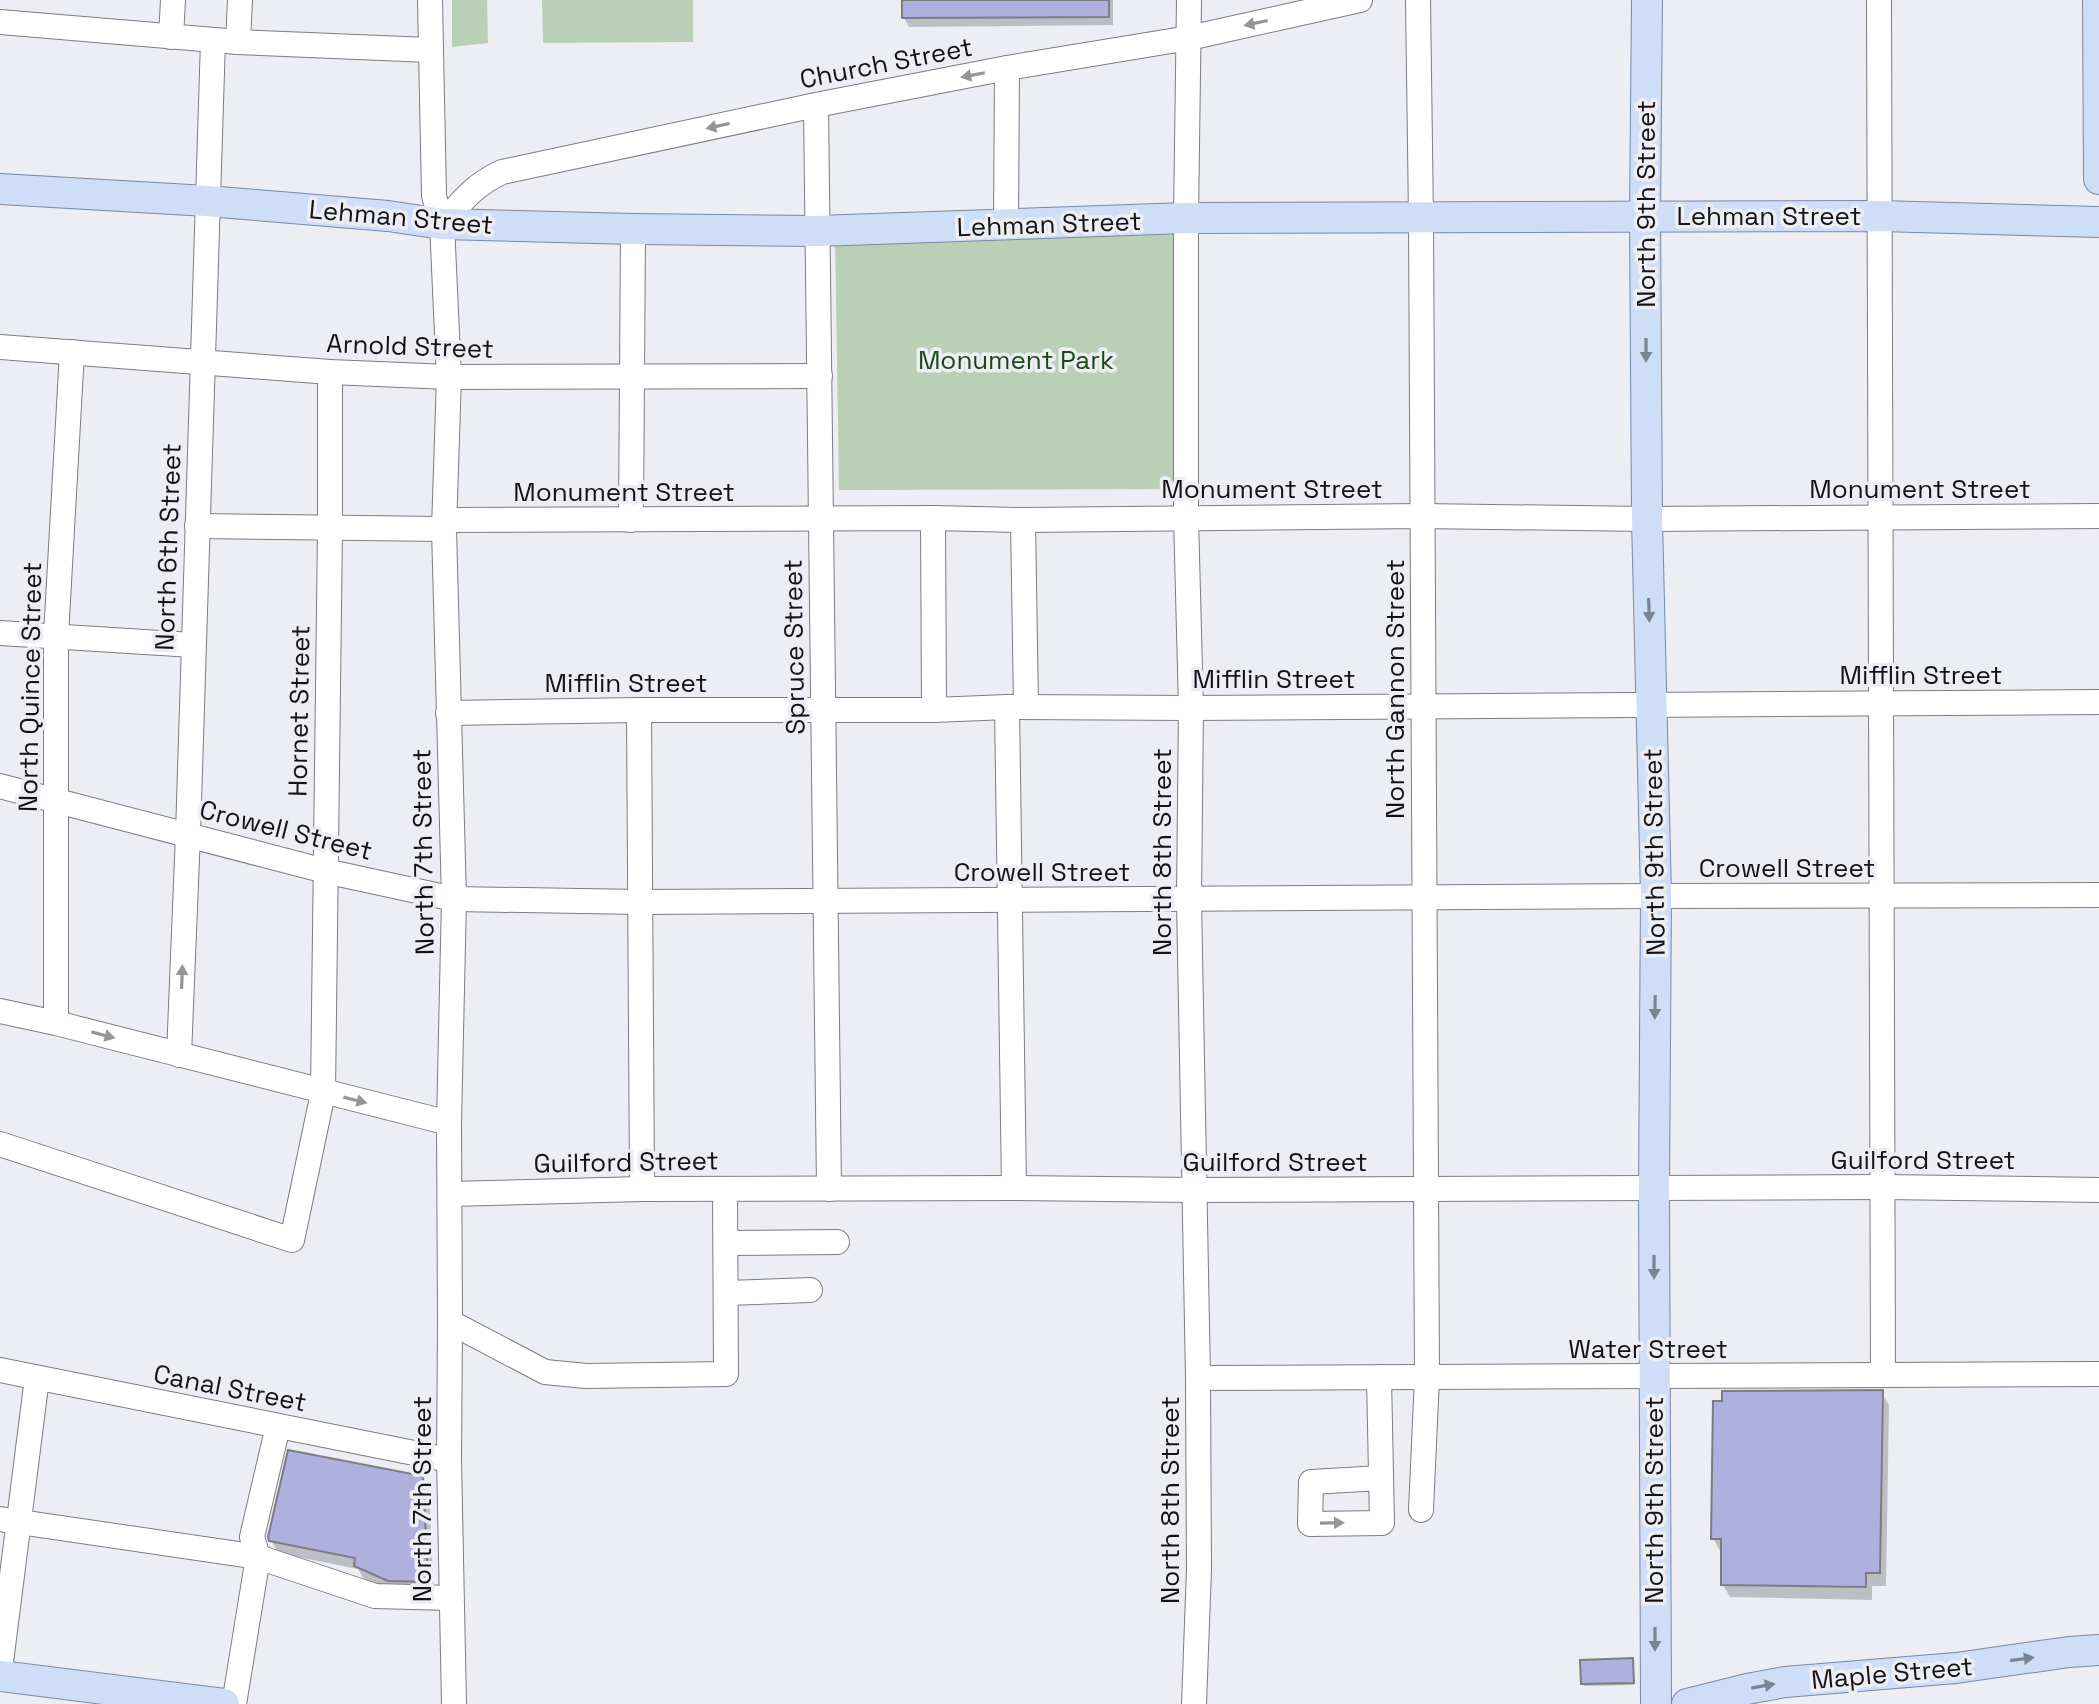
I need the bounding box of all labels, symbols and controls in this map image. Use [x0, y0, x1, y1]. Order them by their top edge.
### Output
one-way arrow [1243, 17, 1268, 30]
street label: Church Street [797, 30, 975, 96]
one-way arrow [960, 69, 985, 81]
street label: North 9th Street [1629, 100, 1663, 308]
one-way arrow [705, 120, 730, 133]
street label: Lehman Street [307, 192, 495, 242]
street label: Lehman Street [1677, 199, 1861, 233]
street label: Lehman Street [956, 204, 1142, 244]
street label: Arnold Street [326, 326, 494, 366]
one-way arrow [1640, 338, 1652, 363]
park label: Monument Park [918, 343, 1114, 377]
street label: North 6th Street [147, 443, 189, 651]
street label: Monument Street [1161, 472, 1383, 506]
street label: Monument Street [1809, 472, 2031, 506]
street label: Monument Street [513, 475, 735, 509]
street label: Spruce Street [775, 559, 813, 735]
street label: North Gannon Street [1378, 559, 1412, 819]
street label: North Quince Street [11, 562, 49, 812]
one-way arrow [1643, 598, 1656, 623]
street label: Hornet Street [281, 625, 317, 797]
street label: Mifflin Street [1840, 658, 2002, 692]
street label: Mifflin Street [1193, 662, 1355, 696]
street label: Mifflin Street [545, 666, 707, 700]
street label: North 8th Street [1145, 748, 1179, 956]
street label: North 9th Street [1635, 748, 1673, 956]
street label: North 7th Street [404, 749, 442, 955]
street label: Crowell Street [196, 792, 376, 868]
street label: Crowell Street [1699, 851, 1875, 885]
street label: Crowell Street [954, 855, 1130, 889]
one-way arrow [176, 964, 189, 989]
one-way arrow [1649, 995, 1661, 1020]
one-way arrow [91, 1030, 116, 1042]
one-way arrow [342, 1095, 367, 1107]
street label: Guilford Street [533, 1143, 719, 1181]
street label: Guilford Street [1831, 1143, 2015, 1177]
street label: Guilford Street [1183, 1145, 1367, 1179]
one-way arrow [1648, 1255, 1660, 1280]
street label: Water Street [1568, 1332, 1728, 1366]
street label: Canal Street [151, 1357, 309, 1419]
street label: North 7th Street [405, 1396, 439, 1602]
street label: North 8th Street [1153, 1396, 1187, 1604]
street label: North 9th Street [1637, 1396, 1671, 1604]
one-way arrow [1320, 1517, 1345, 1530]
one-way arrow [1649, 1627, 1661, 1652]
street label: Maple Street [1810, 1649, 1974, 1697]
one-way arrow [2009, 1652, 2034, 1665]
one-way arrow [1751, 1679, 1776, 1692]

